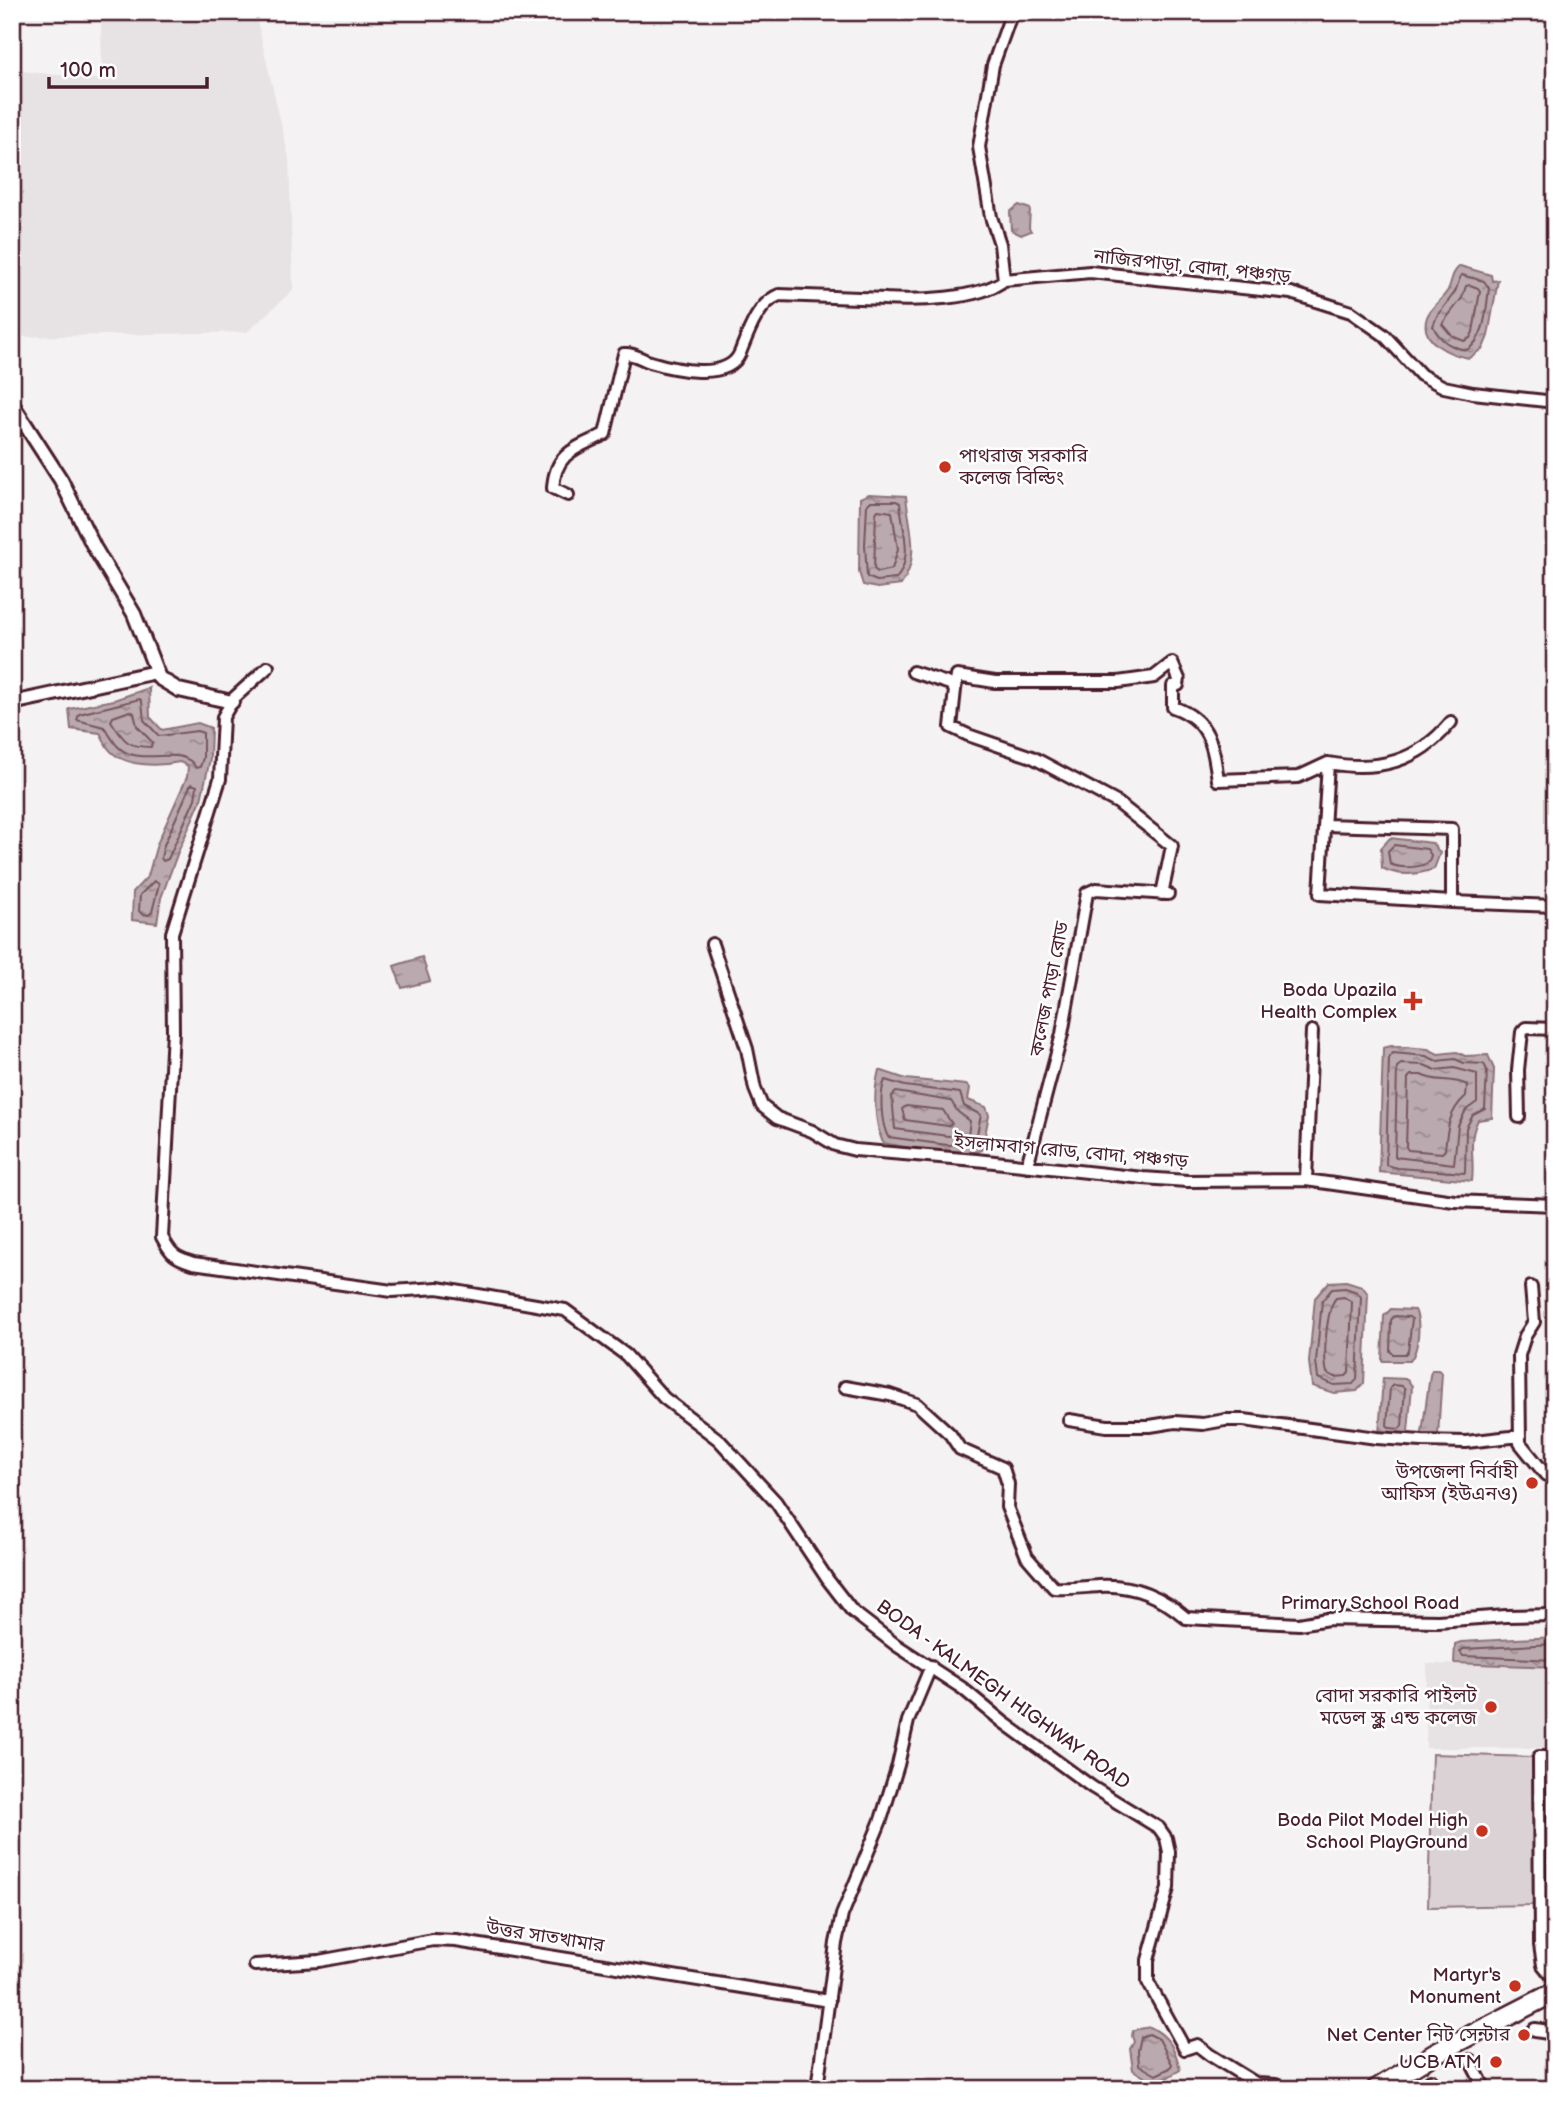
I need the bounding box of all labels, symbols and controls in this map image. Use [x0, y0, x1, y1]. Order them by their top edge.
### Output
scale bar [49, 46, 206, 90]
text: 100 m [60, 58, 116, 83]
street label: নাজিরপাড়া, বোদা, পঞ্চগড় [1091, 244, 1292, 289]
place label: পাথরাজ সরকারি কলেজ বিল্ডিং [958, 444, 1088, 490]
marker: পাথরাজ সরকারি কলেজ বিল্ডিং [937, 459, 953, 475]
street label: কলেজ পাড়া রোড [1025, 919, 1074, 1059]
place label: Boda Upazila Health Complex [1260, 979, 1397, 1024]
marker: Boda Upazila Health Complex [1403, 991, 1423, 1011]
street label: ইসলামবাগ রোড, বোদা, পঞ্চগড় [952, 1129, 1189, 1174]
place label: উপজেলা নির্বাহী আফিস (ইউএনও) [1380, 1460, 1519, 1506]
marker: উপজেলা নির্বাহী আফিস (ইউএনও) [1524, 1475, 1540, 1491]
street label: Primary School Road [1281, 1592, 1459, 1615]
street label: BODA - KALMEGH HIGHWAY ROAD [872, 1595, 1134, 1795]
place label: বোদা সরকারি পাইলট মডেল স্কুল এন্ড কলেজ [1315, 1684, 1478, 1730]
marker: বোদা সরকারি পাইলট মডেল স্কুল এন্ড কলেজ [1483, 1699, 1499, 1715]
place label: Boda Pilot Model High School PlayGround [1277, 1809, 1468, 1854]
marker: Boda Pilot Model High School PlayGround [1474, 1823, 1490, 1839]
street label: উত্তর সাতখামার [483, 1915, 607, 1958]
place label: Martyr's Monument [1409, 1964, 1501, 2009]
marker: Martyr's Monument [1507, 1978, 1523, 1994]
place label: Net Center নিট সেন্টার [1327, 2023, 1511, 2047]
marker: Net Center নিট সেন্টার [1516, 2027, 1532, 2043]
place label: UCB ATM [1399, 2051, 1482, 2074]
marker: UCB ATM [1488, 2054, 1504, 2070]

